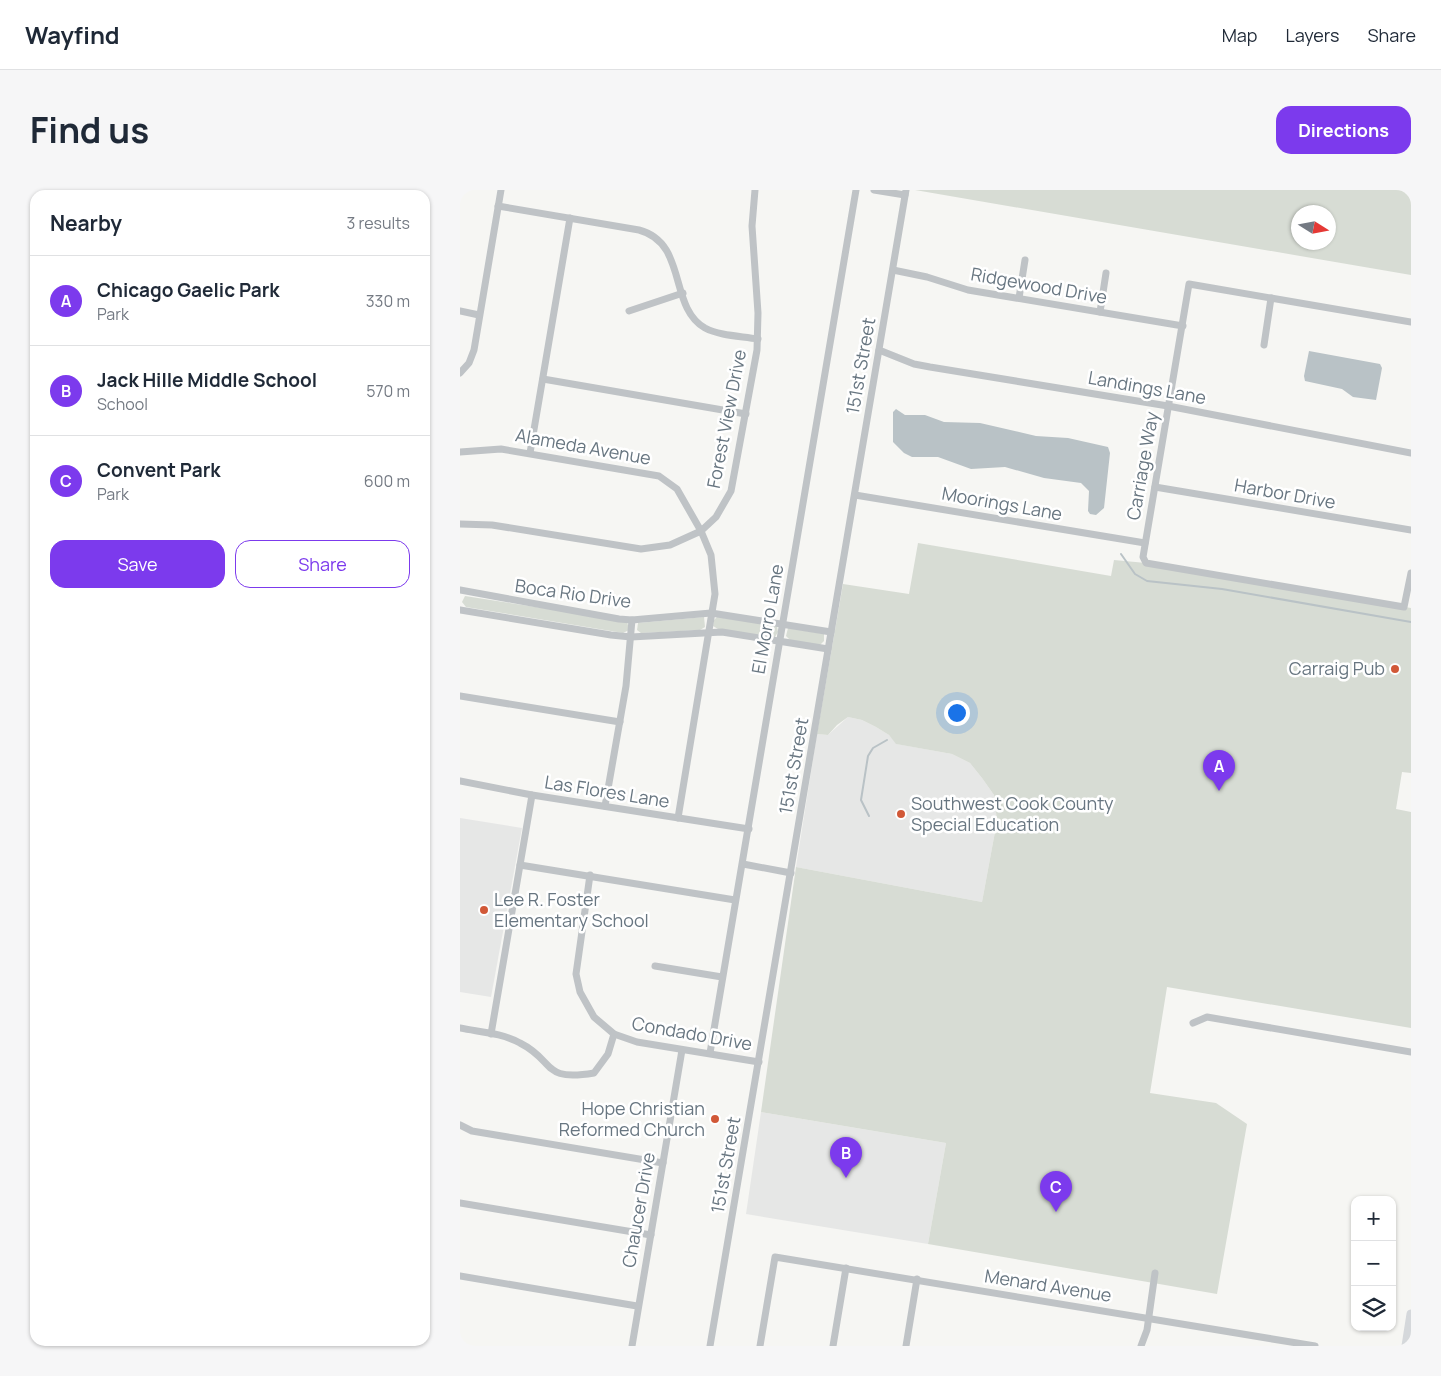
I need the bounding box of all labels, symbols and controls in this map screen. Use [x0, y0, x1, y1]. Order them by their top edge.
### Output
text: Wayfind [25, 18, 120, 51]
text: Map [1222, 23, 1257, 47]
text: Layers [1285, 23, 1339, 47]
text: Share [1367, 23, 1416, 47]
text: Find us [30, 106, 149, 154]
button: Directions [1276, 106, 1411, 154]
north arrow [1291, 205, 1336, 250]
text: Nearby [50, 209, 122, 237]
text: 3 results [347, 212, 410, 234]
street label: Ridgewood Drive [969, 261, 1109, 309]
text: Chicago Gaelic Park [97, 277, 280, 303]
text: A [61, 290, 71, 312]
text: 330 m [366, 290, 410, 312]
text: Park [97, 303, 129, 325]
street label: 151st Street [840, 316, 880, 416]
street label: Forest View Drive [701, 347, 751, 490]
street label: Landings Lane [1086, 365, 1208, 409]
text: Jack Hille Middle School [97, 367, 317, 393]
text: B [61, 380, 71, 402]
text: 570 m [366, 380, 410, 402]
text: School [97, 393, 148, 415]
street label: Carriage Way [1121, 409, 1163, 522]
street label: Alameda Avenue [514, 422, 653, 470]
text: Convent Park [97, 457, 220, 483]
text: C [60, 470, 72, 492]
text: 600 m [364, 470, 410, 492]
street label: Harbor Drive [1233, 472, 1338, 514]
street label: Moorings Lane [940, 481, 1064, 525]
text: Park [97, 483, 129, 505]
button: Save [50, 540, 225, 588]
button: Share [235, 540, 410, 588]
street label: El Morro Lane [746, 562, 788, 676]
street label: Boca Rio Drive [513, 573, 633, 613]
place label: Carraig Pub [1289, 656, 1385, 680]
marker: Carraig Pub [1389, 663, 1401, 675]
your location [944, 700, 970, 726]
street label: 151st Street [773, 716, 813, 816]
pin: A [1203, 750, 1235, 791]
street label: Las Flores Lane [543, 769, 671, 813]
place label: Southwest Cook County Special Education [911, 791, 1114, 836]
marker: Southwest Cook County Special Education [895, 808, 907, 820]
place label: Lee R. Foster Elementary School [494, 887, 649, 932]
marker: Lee R. Foster Elementary School [478, 904, 490, 916]
street label: Condado Drive [630, 1011, 754, 1055]
place label: Hope Christian Reformed Church [559, 1096, 705, 1141]
marker: Hope Christian Reformed Church [709, 1113, 721, 1125]
street label: 151st Street [705, 1115, 745, 1215]
pin: B [830, 1137, 862, 1178]
street label: Chaucer Drive [616, 1150, 660, 1269]
pin: C [1040, 1171, 1072, 1212]
map controls [1351, 1196, 1396, 1331]
button: + [1351, 1196, 1396, 1241]
button: − [1351, 1241, 1396, 1286]
street label: Menard Avenue [983, 1263, 1113, 1307]
button: layers [1351, 1286, 1396, 1331]

